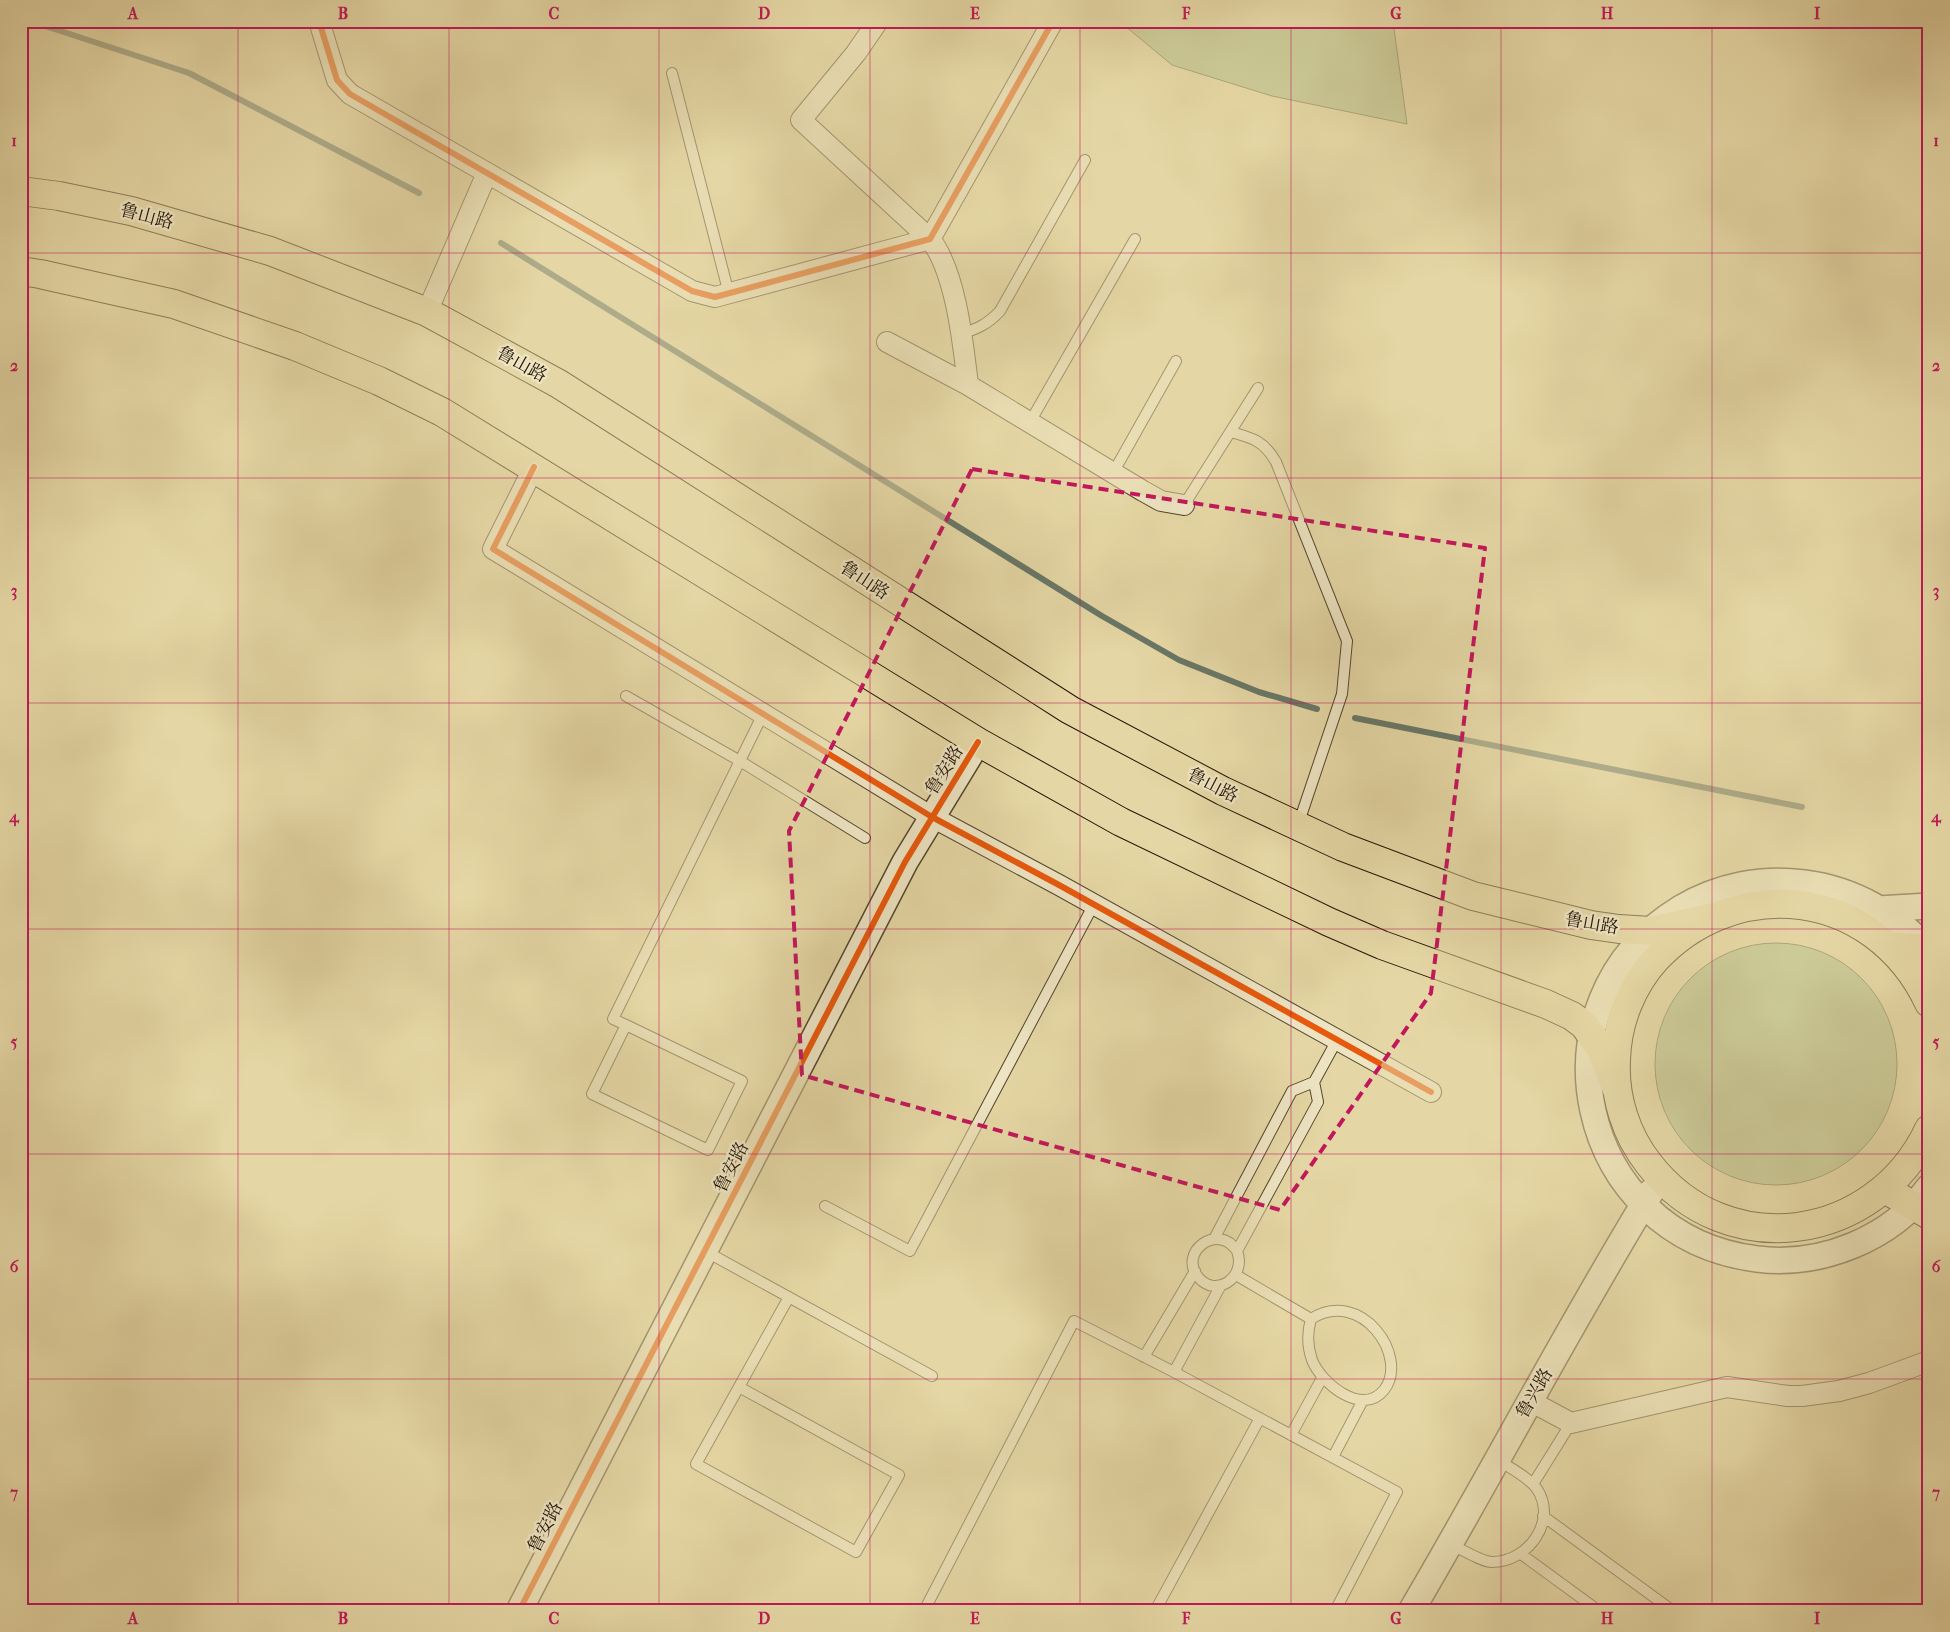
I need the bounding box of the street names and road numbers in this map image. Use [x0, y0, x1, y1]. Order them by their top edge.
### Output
street label: 鲁山路 [118, 199, 176, 234]
street label: 鲁山路 [493, 342, 550, 387]
street label: 鲁山路 [836, 557, 893, 604]
street label: 鲁安路 [921, 742, 968, 799]
street label: 鲁山路 [1184, 764, 1242, 807]
street label: 鲁山路 [1564, 908, 1620, 939]
street label: 鲁安路 [710, 1138, 753, 1196]
street label: 鲁兴路 [1512, 1365, 1557, 1422]
street label: 鲁安路 [524, 1498, 567, 1556]

